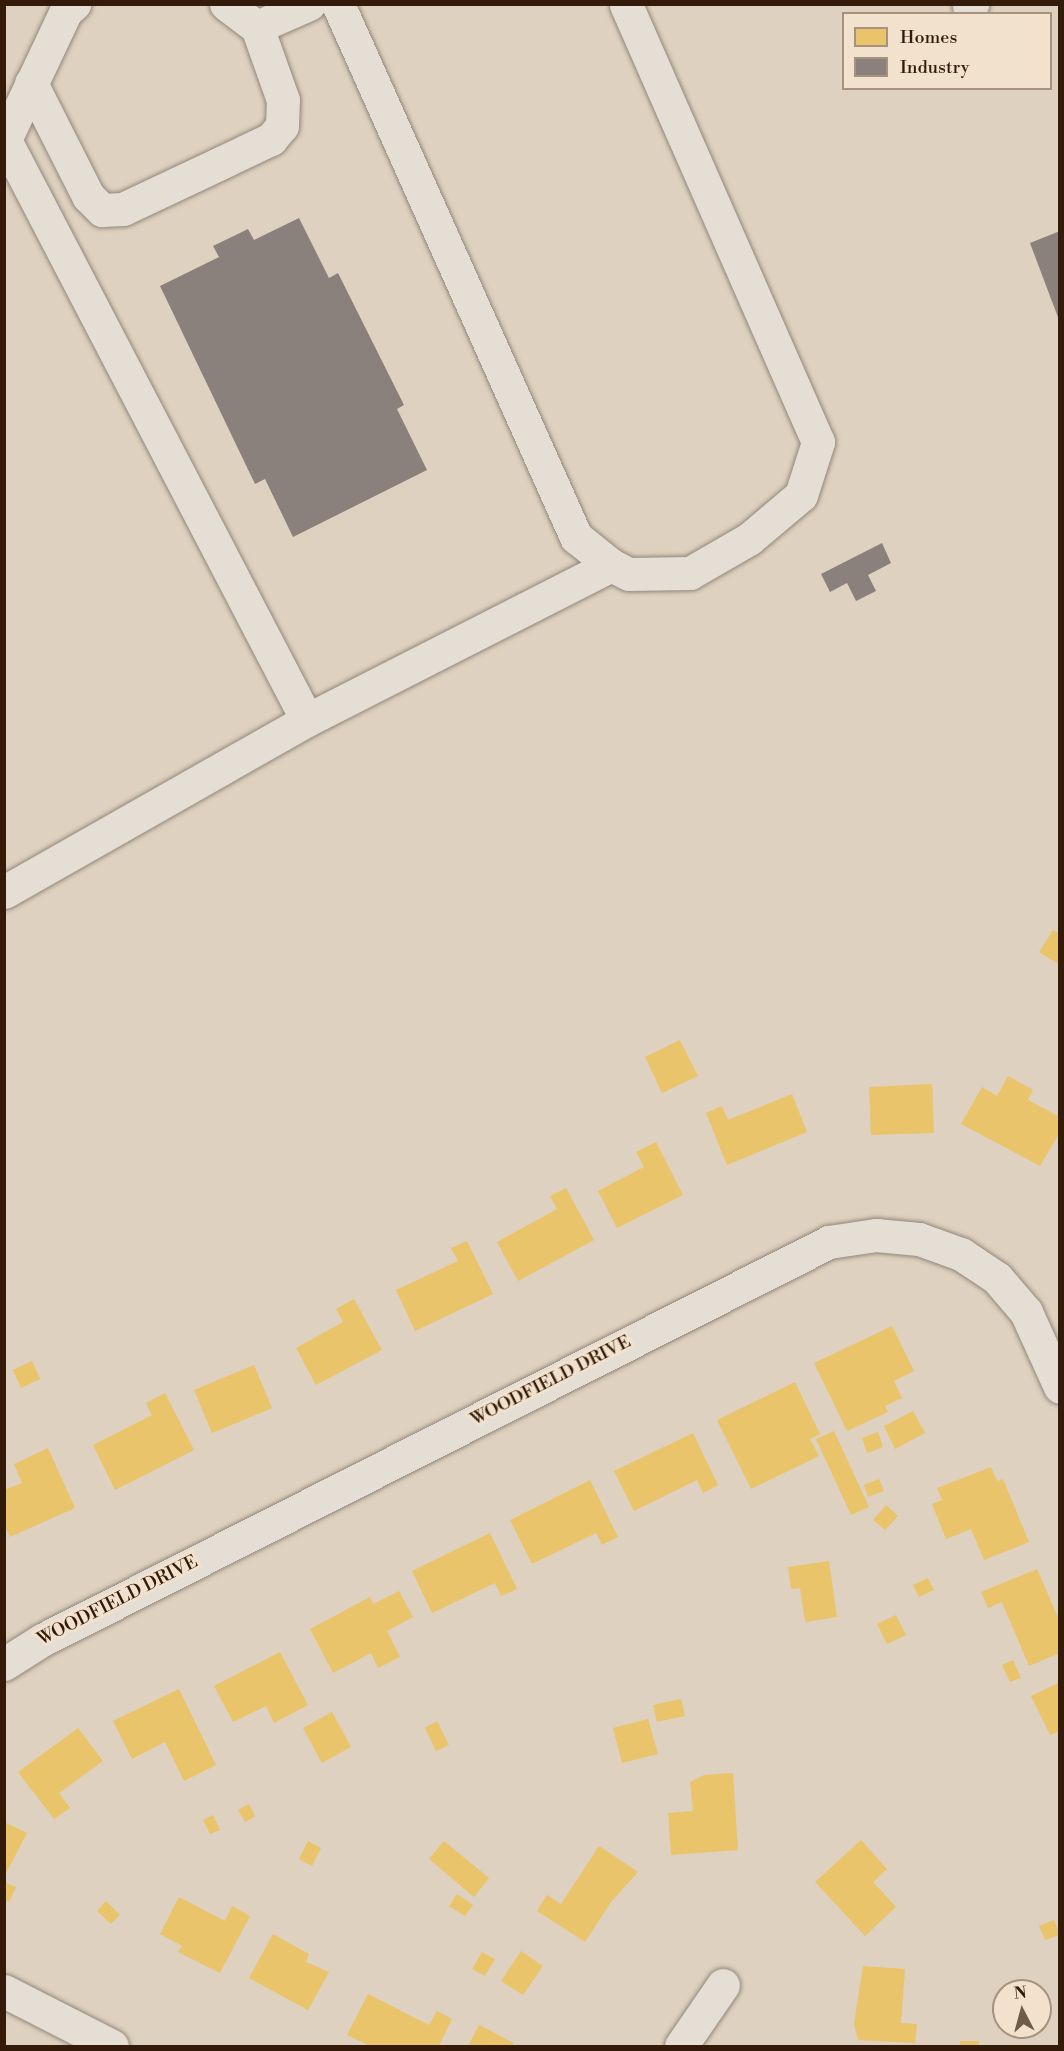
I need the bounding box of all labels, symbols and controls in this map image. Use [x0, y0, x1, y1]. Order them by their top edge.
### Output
legend [842, 12, 1052, 90]
text: Homes [900, 26, 957, 49]
text: Industry [900, 56, 970, 79]
street label: WOODFIELD DRIVE [467, 1331, 635, 1431]
street label: WOODFIELD DRIVE [34, 1551, 202, 1651]
north arrow [992, 1979, 1052, 2039]
text: N [1013, 1982, 1028, 2004]

